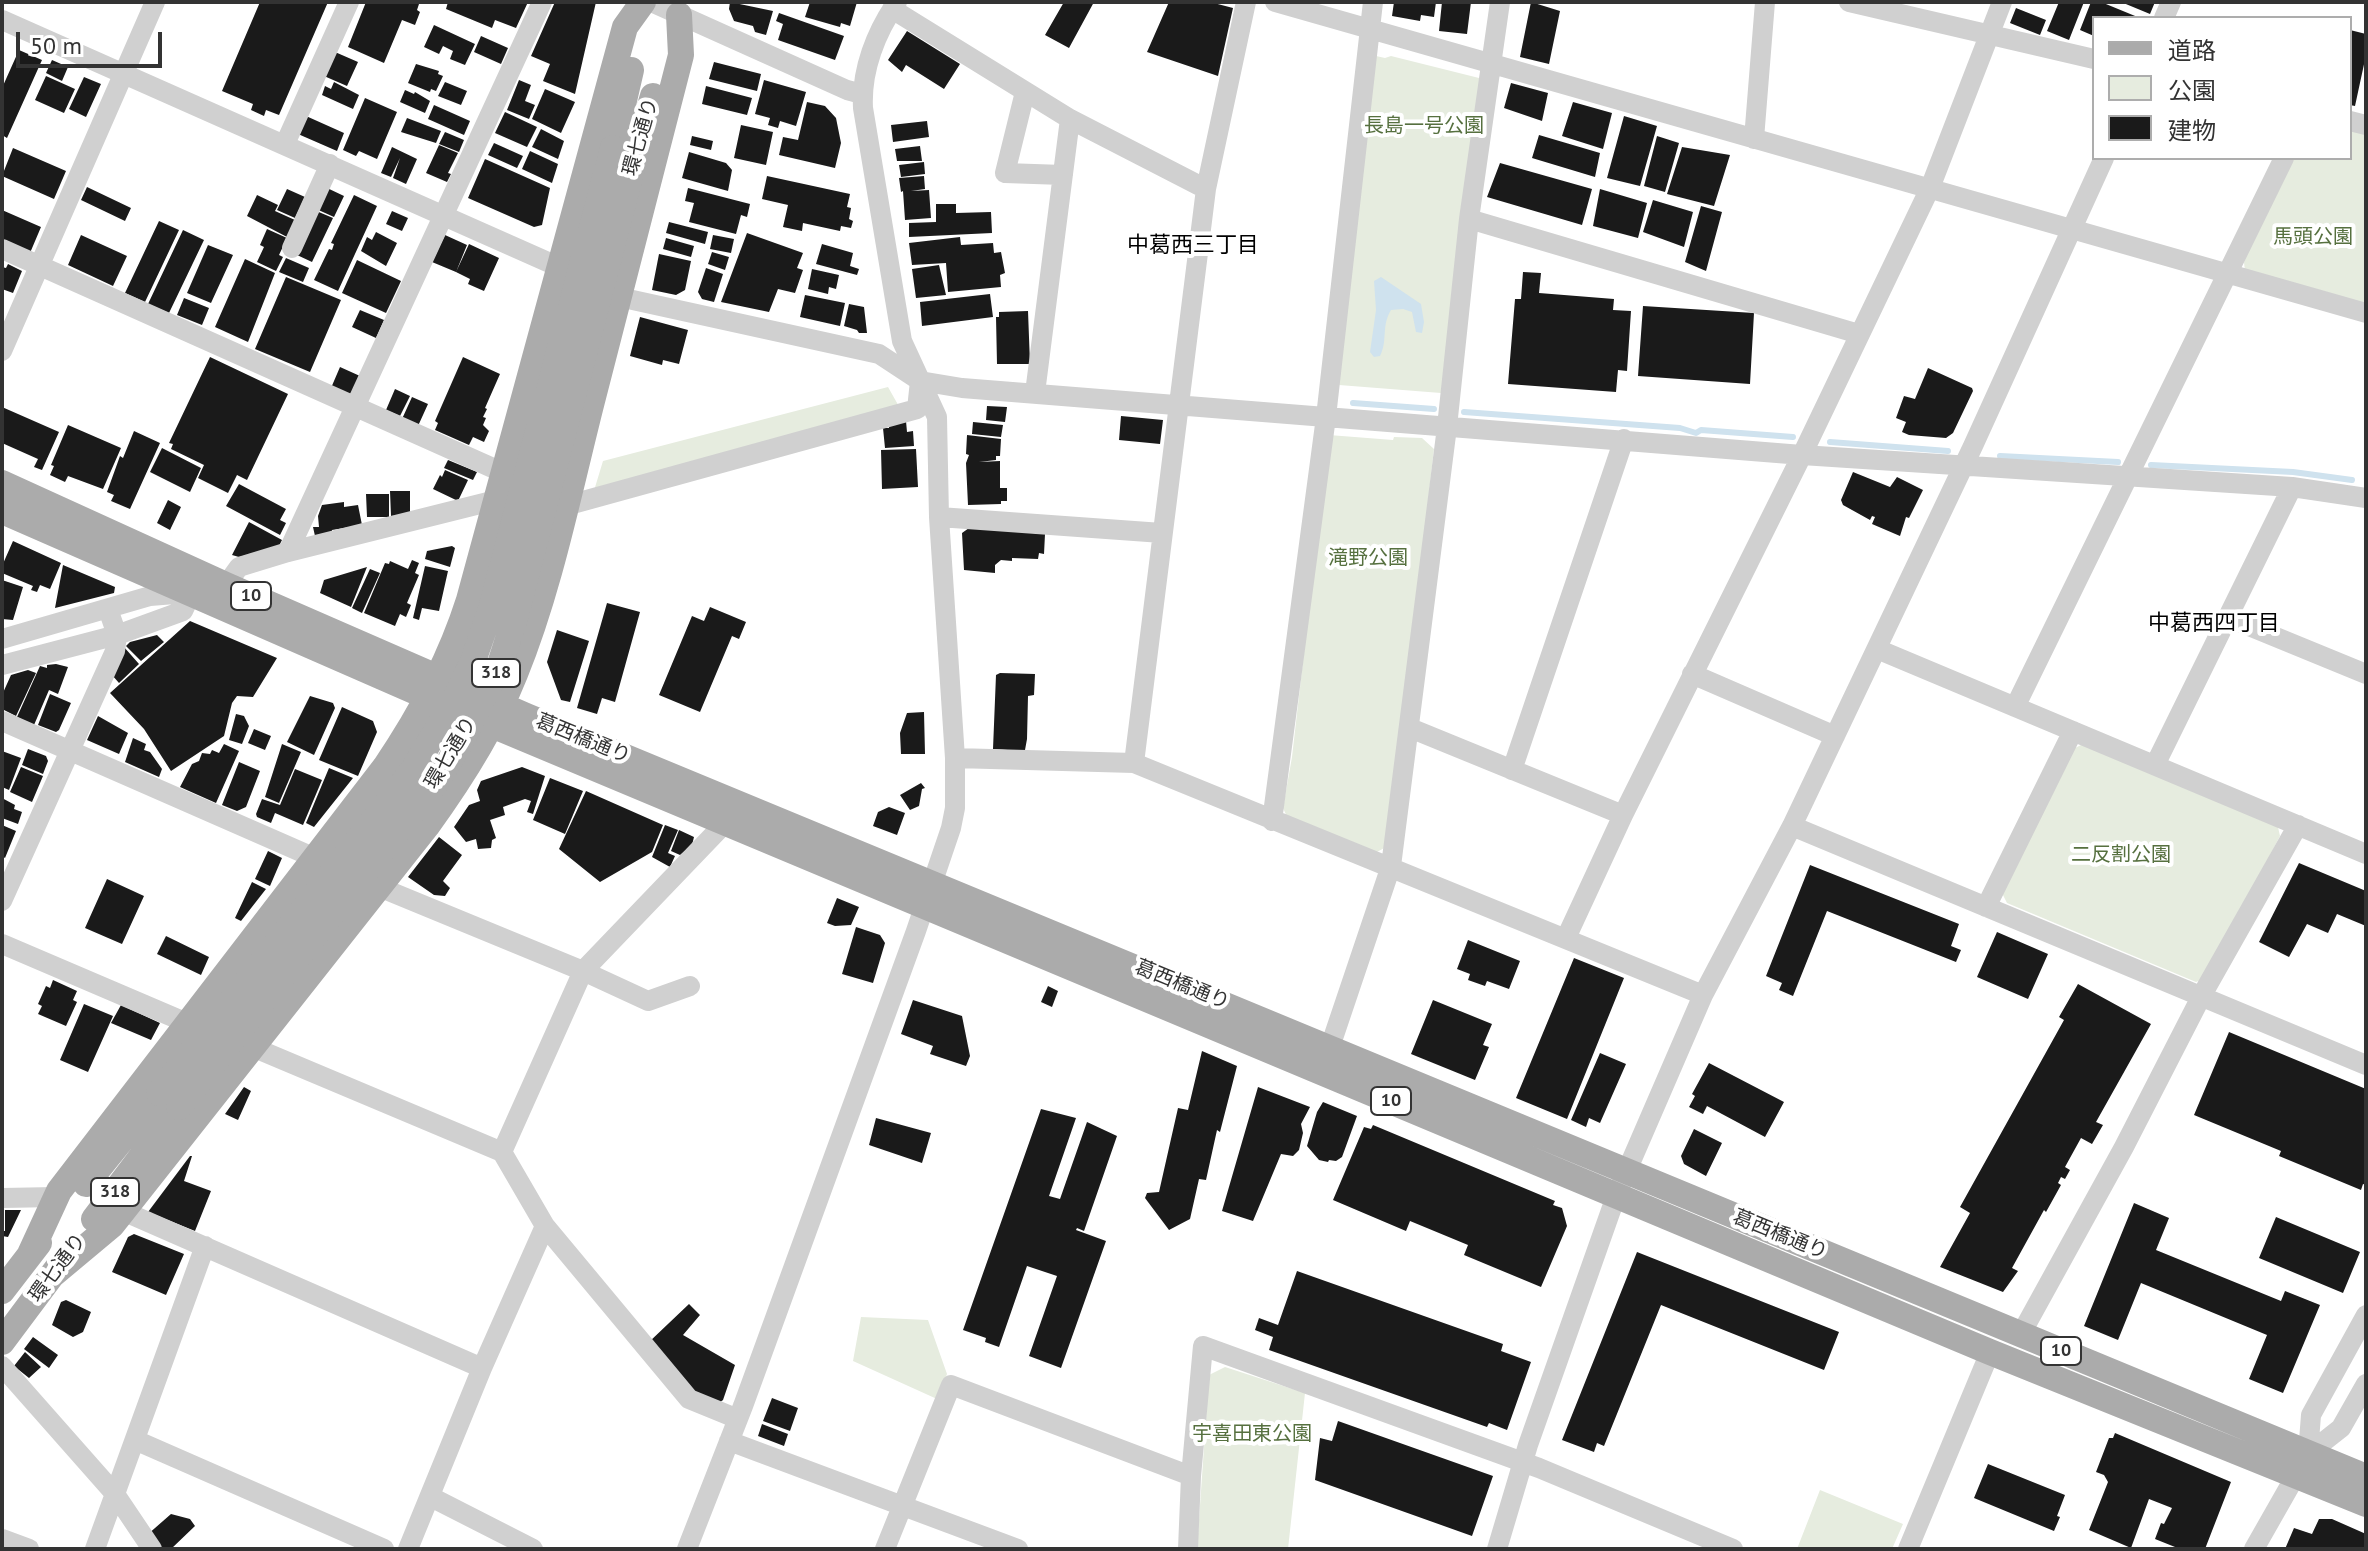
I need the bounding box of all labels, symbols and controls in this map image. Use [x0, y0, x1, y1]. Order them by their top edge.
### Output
scale bar [20, 16, 166, 66]
legend [2092, 16, 2352, 160]
text: 50 m [30, 30, 82, 61]
text: 道路 [2168, 35, 2216, 66]
text: 公園 [2168, 75, 2216, 106]
street label: 環七通り [618, 95, 664, 179]
park label: 長島一号公園 [1364, 114, 1484, 138]
text: 建物 [2168, 115, 2216, 146]
park label: 馬頭公園 [2273, 225, 2353, 249]
district label: 中葛西三丁目 [1127, 233, 1259, 259]
park label: 滝野公園 [1328, 546, 1408, 570]
road number: 10 [231, 582, 271, 610]
district label: 中葛西四丁目 [2148, 611, 2280, 637]
road number: 318 [472, 659, 520, 687]
street label: 葛西橋通り [532, 709, 634, 769]
street label: 環七通り [420, 713, 482, 793]
park label: 二反割公園 [2071, 843, 2171, 867]
street label: 葛西橋通り [1131, 955, 1233, 1015]
road number: 10 [1371, 1087, 1411, 1115]
road number: 318 [91, 1178, 139, 1206]
street label: 葛西橋通り [1729, 1205, 1831, 1265]
street label: 環七通り [24, 1229, 92, 1307]
road number: 10 [2041, 1337, 2081, 1365]
park label: 宇喜田東公園 [1192, 1422, 1312, 1446]

